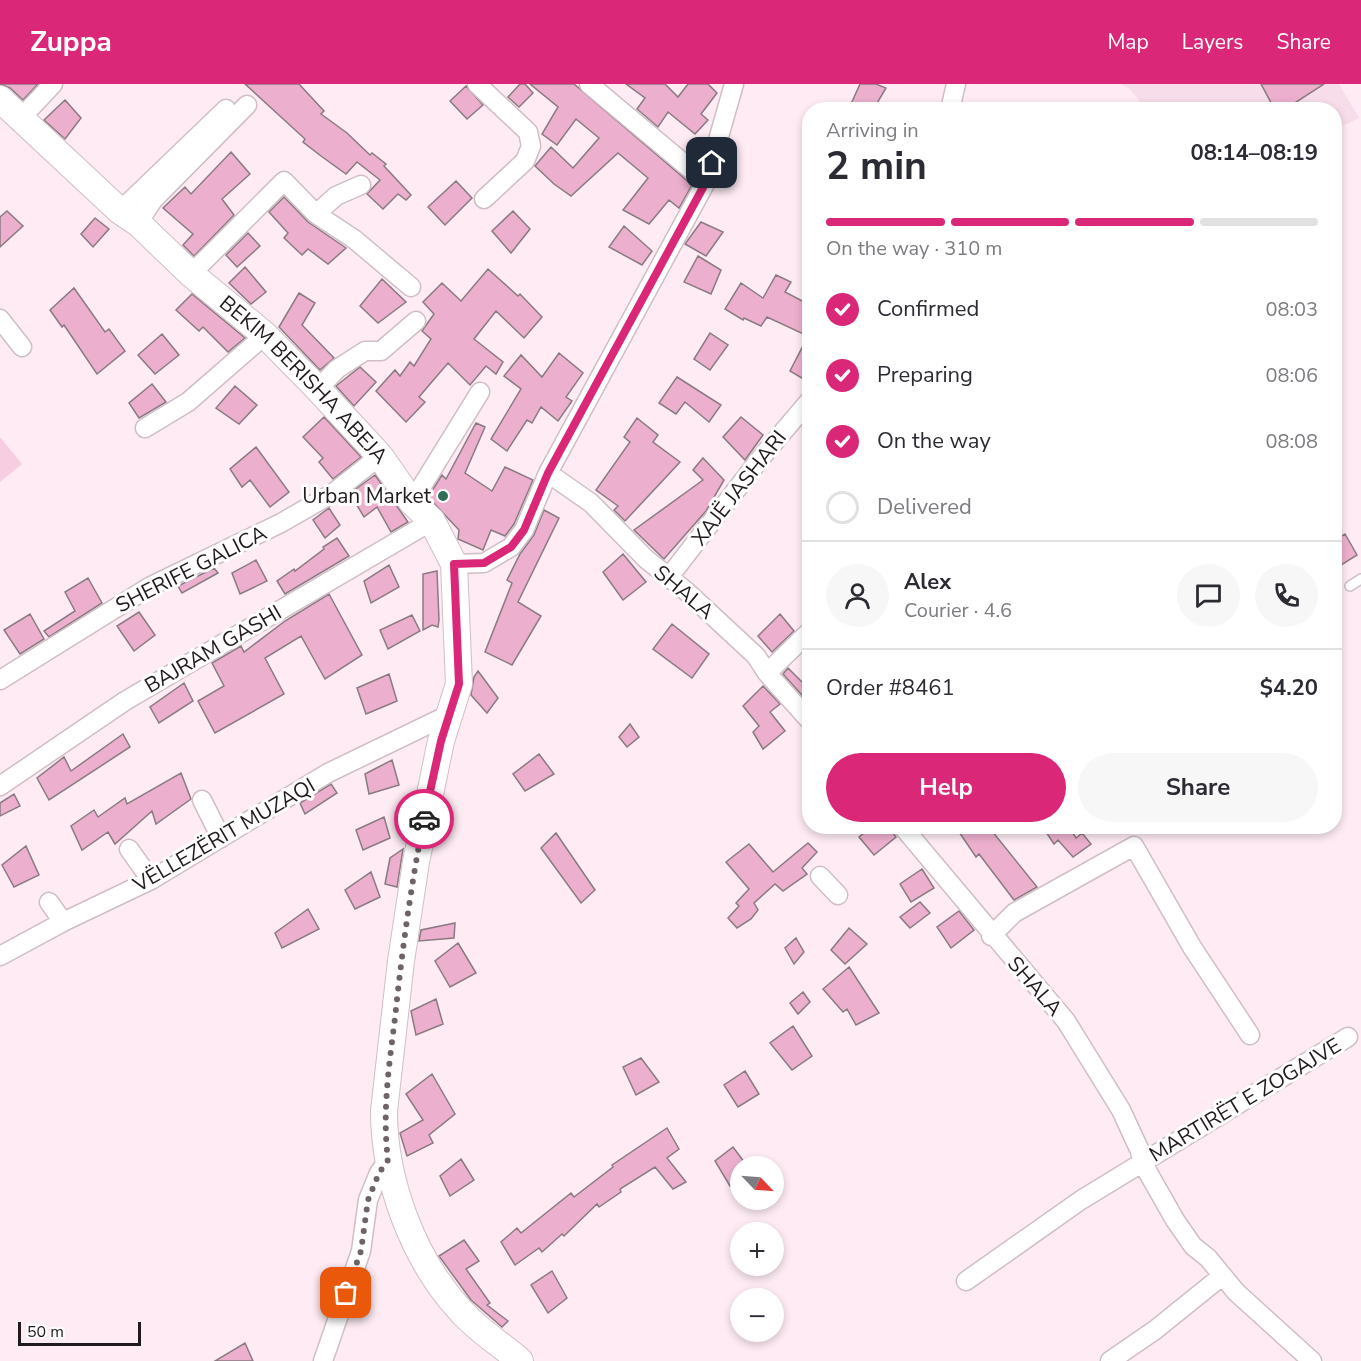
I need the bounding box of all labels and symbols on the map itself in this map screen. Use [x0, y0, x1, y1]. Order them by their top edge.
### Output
pin [686, 137, 737, 188]
street label: BEKIM BERISHA ABEJA [214, 289, 394, 470]
street label: XAJË JASHARI [685, 425, 793, 551]
place label: Urban Market [302, 482, 432, 510]
marker: Urban Market [436, 489, 450, 503]
street label: SHERIFE GALICA [111, 519, 271, 619]
street label: SHALA [648, 559, 720, 625]
street label: BAJRAM GASHI [139, 598, 287, 700]
street label: VËLLEZËRIT MUZAQI [127, 771, 320, 899]
courier [394, 789, 454, 849]
street label: SHALA [1001, 950, 1069, 1022]
street label: MARTIRËT E ZOGAJVE [1144, 1032, 1346, 1168]
north arrow [730, 1156, 784, 1210]
pin [320, 1267, 371, 1318]
scale bar [18, 1319, 141, 1346]

